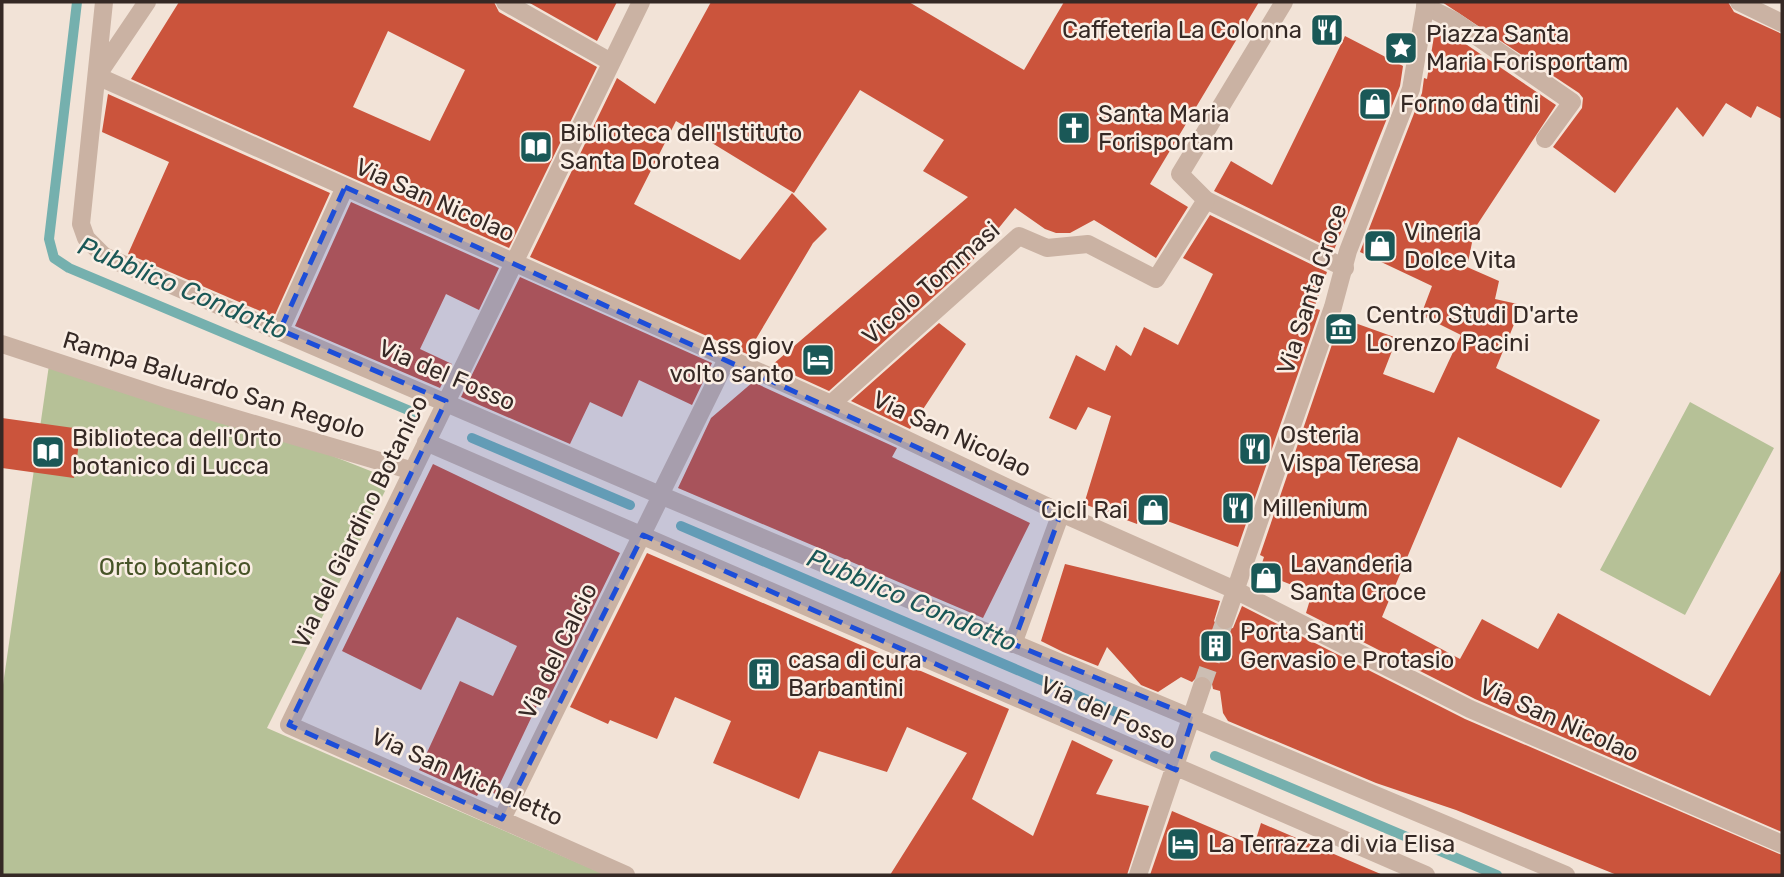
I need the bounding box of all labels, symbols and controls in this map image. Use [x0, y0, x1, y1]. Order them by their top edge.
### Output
restaurant icon: Caffeteria La Colonna [1308, 11, 1346, 49]
place label: Caffeteria La Colonna [1062, 16, 1302, 44]
place label: Piazza Santa Maria Forisportam [1426, 20, 1628, 76]
place icon: Piazza Santa Maria Forisportam [1382, 29, 1420, 67]
shop icon: Forno da tini [1356, 85, 1394, 123]
place label: Forno da tini [1400, 90, 1539, 118]
place label: Santa Maria Forisportam [1098, 100, 1234, 156]
church icon: Santa Maria Forisportam [1055, 109, 1093, 147]
place label: Biblioteca dell'Istituto Santa Dorotea [560, 119, 802, 175]
library icon: Biblioteca dell'Istituto Santa Dorotea [517, 128, 555, 166]
street label: Via San Nicolao [351, 152, 519, 248]
street label: Via Santa Croce [1271, 201, 1353, 377]
street label: Vicolo Tommasi [857, 216, 1005, 350]
place label: Vineria Dolce Vita [1404, 218, 1516, 274]
shop icon: Vineria Dolce Vita [1361, 227, 1399, 265]
water label: Pubblico Condotto [73, 230, 292, 347]
place label: Centro Studi D'arte Lorenzo Pacini [1366, 301, 1579, 357]
museum icon: Centro Studi D'arte Lorenzo Pacini [1322, 310, 1360, 348]
street label: Rampa Baluardo San Regolo [59, 326, 369, 444]
place label: Ass giov volto santo [669, 332, 794, 388]
street label: Via del Fosso [374, 334, 520, 416]
hotel icon: Ass giov volto santo [799, 341, 837, 379]
street label: Via San Nicolao [868, 385, 1036, 483]
street label: Via del Giardino Botanico [286, 391, 434, 653]
place label: Osteria Vispa Teresa [1280, 421, 1419, 477]
place label: Biblioteca dell'Orto botanico di Lucca [72, 424, 282, 480]
restaurant icon: Osteria Vispa Teresa [1236, 430, 1274, 468]
library icon: Biblioteca dell'Orto botanico di Lucca [29, 433, 67, 471]
restaurant icon: Millenium [1219, 489, 1257, 527]
shop icon: Cicli Rai [1134, 491, 1172, 529]
place label: Millenium [1262, 494, 1368, 522]
place label: Cicli Rai [1041, 496, 1128, 524]
water label: Pubblico Condotto [802, 542, 1021, 659]
place label: Lavanderia Santa Croce [1290, 550, 1426, 606]
park label: Orto botanico [99, 553, 251, 581]
shop icon: Lavanderia Santa Croce [1247, 559, 1285, 597]
street label: Via del Calcio [513, 578, 603, 724]
place label: Porta Santi Gervasio e Protasio [1240, 618, 1454, 674]
building icon: Porta Santi Gervasio e Protasio [1197, 627, 1235, 665]
place label: casa di cura Barbantini [788, 646, 922, 702]
building icon: casa di cura Barbantini [745, 655, 783, 693]
street label: Via del Fosso [1036, 671, 1180, 755]
street label: Via San Nicolao [1475, 672, 1643, 768]
street label: Via San Micheletto [367, 722, 567, 832]
hotel icon: La Terrazza di via Elisa [1164, 825, 1202, 863]
place label: La Terrazza di via Elisa [1208, 830, 1455, 858]

